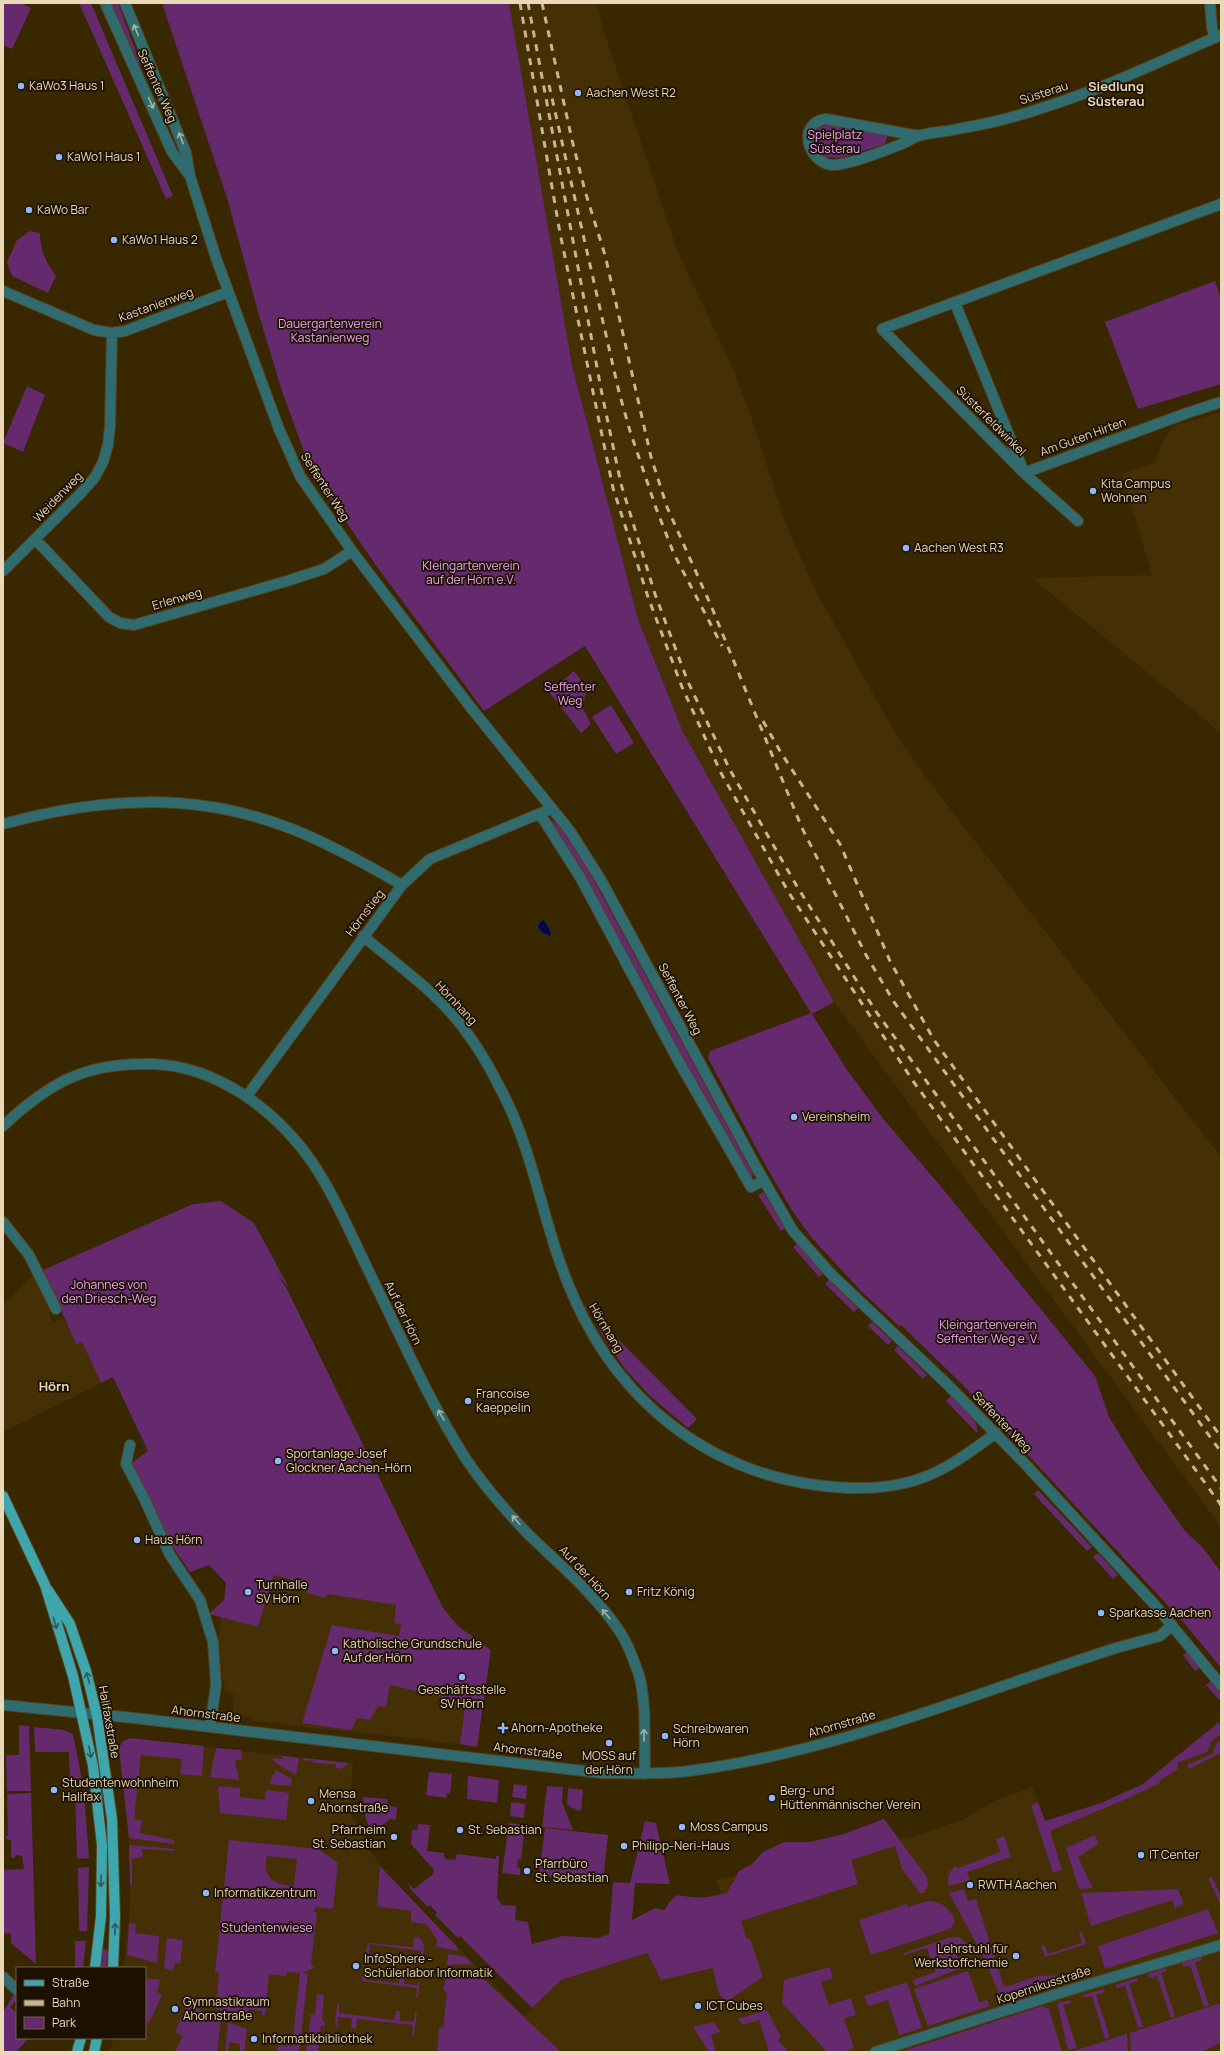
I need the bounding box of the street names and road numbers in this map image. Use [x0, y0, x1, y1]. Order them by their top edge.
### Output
street label: Seffenter Weg [134, 46, 181, 125]
street label: Süsterau [1017, 77, 1070, 108]
street label: Kastanienweg [116, 283, 196, 326]
street label: Süsterfeldwinkel [953, 382, 1030, 459]
street label: Am Guten Hirten [1037, 413, 1128, 460]
street label: Seffenter Weg [297, 449, 354, 524]
street label: Weidenweg [29, 468, 86, 526]
street label: Erlenweg [150, 583, 204, 614]
street label: Hörnstieg [341, 886, 388, 940]
street label: Seffenter Weg [654, 960, 706, 1038]
street label: Hörnhang [431, 977, 481, 1028]
street label: Auf der Hörn [381, 1278, 426, 1348]
street label: Hörnhang [585, 1300, 628, 1356]
street label: Seffenter Weg [969, 1387, 1036, 1456]
street label: Auf der Hörn [556, 1542, 615, 1604]
street label: Halifaxstraße [95, 1684, 124, 1760]
street label: Ahornstraße [171, 1701, 242, 1726]
street label: Ahornstraße [806, 1706, 878, 1741]
street label: Ahornstraße [493, 1738, 564, 1763]
street label: Kopernikusstraße [995, 1961, 1093, 2008]

